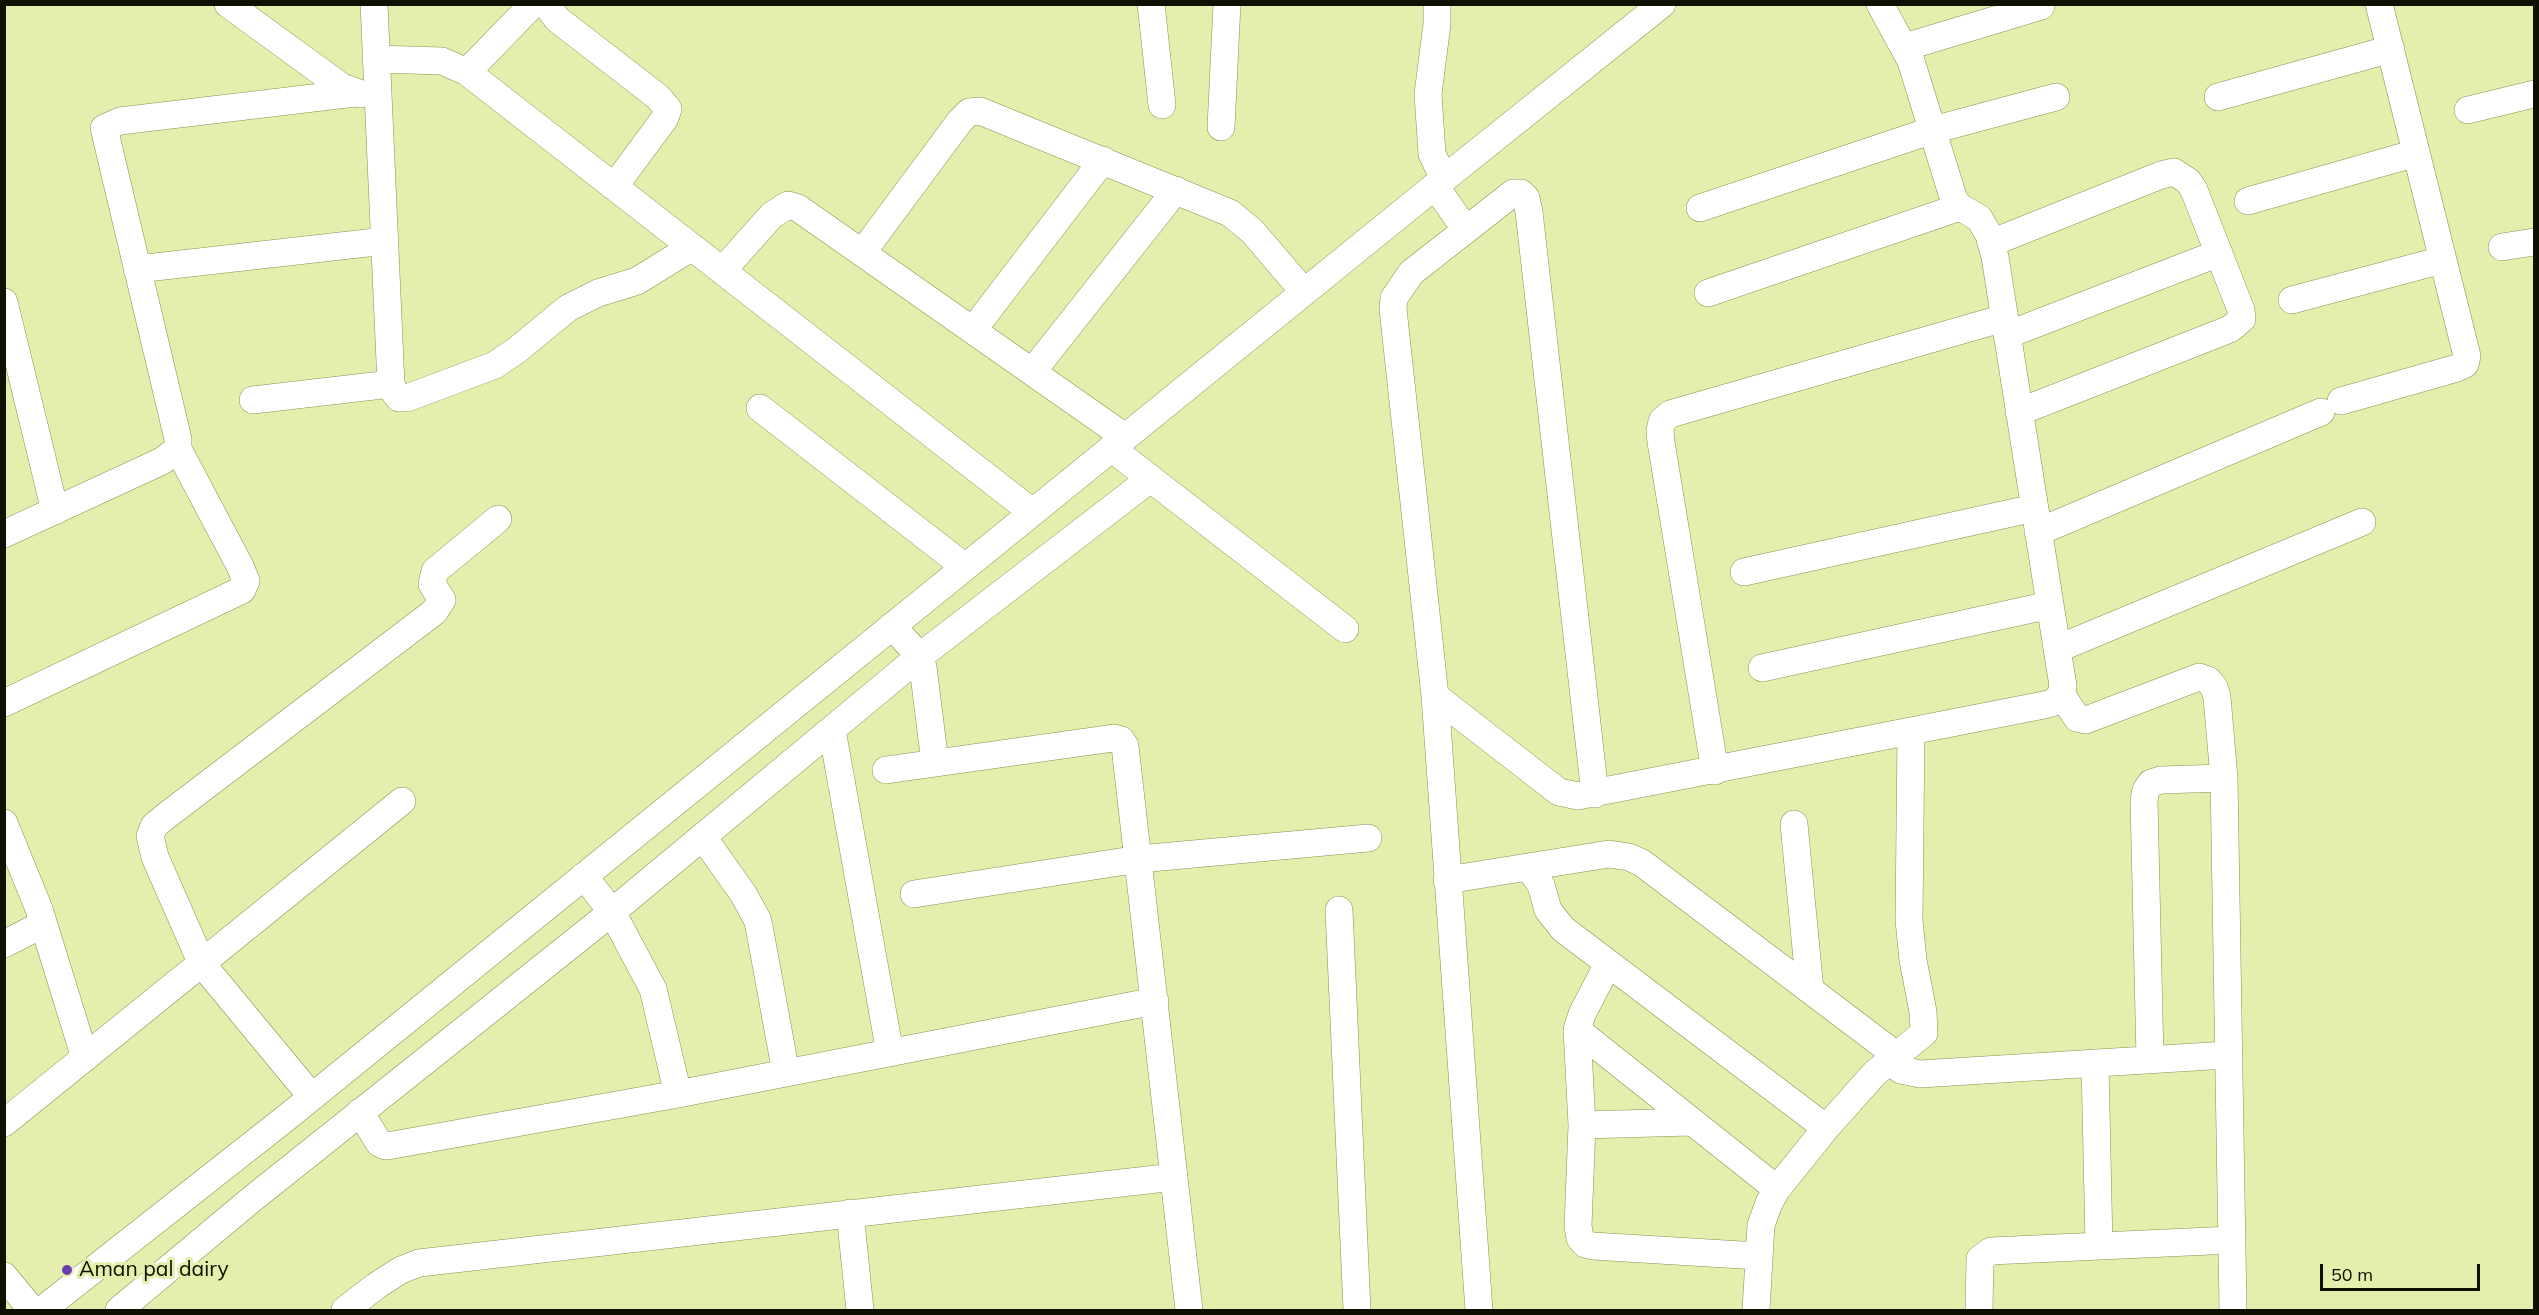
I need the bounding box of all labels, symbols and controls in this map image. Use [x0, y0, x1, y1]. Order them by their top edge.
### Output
scale bar [2323, 1252, 2484, 1290]
place label: Aman pal dairy [79, 1257, 229, 1283]
marker: Aman pal dairy [60, 1263, 74, 1277]
text: 50 m [2331, 1263, 2373, 1286]

